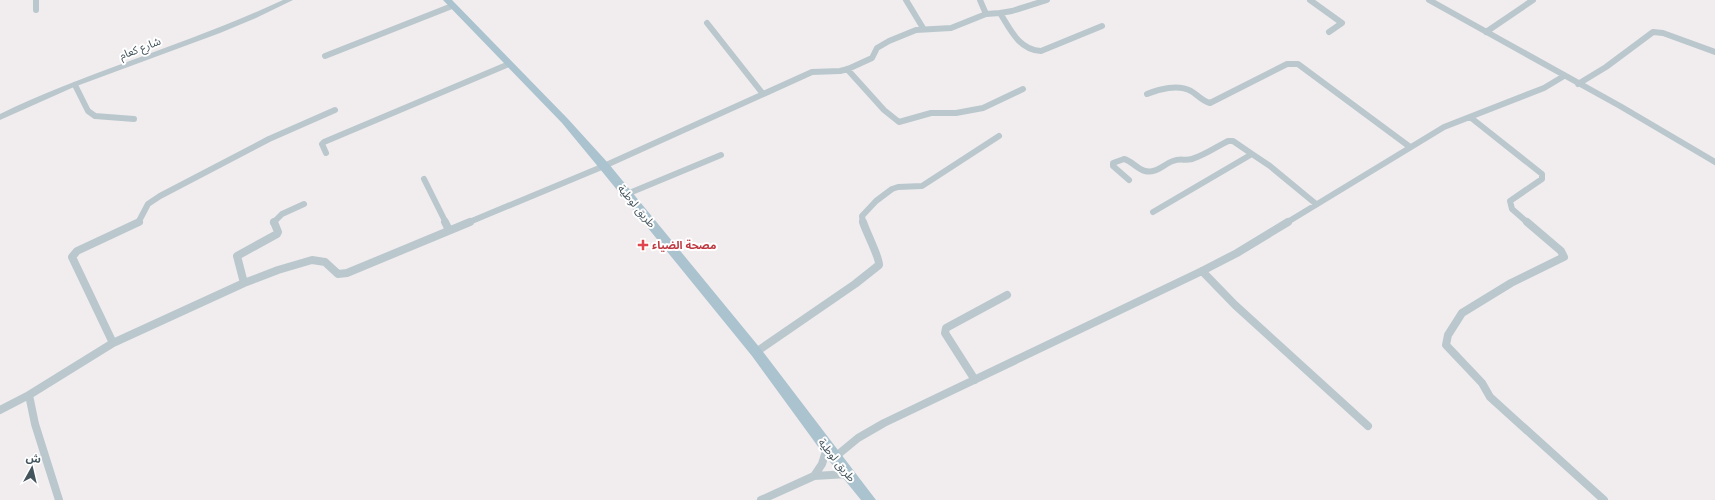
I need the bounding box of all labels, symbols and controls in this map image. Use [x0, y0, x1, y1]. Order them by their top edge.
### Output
street label: شارع كعام [118, 35, 163, 63]
street label: طريق لوطية [615, 182, 658, 230]
marker: مصحة الضياء [637, 239, 649, 251]
place label: مصحة الضياء [652, 239, 716, 252]
street label: طريق لوطية [815, 436, 858, 485]
north arrow [12, 448, 52, 488]
text: ش [25, 451, 42, 466]

